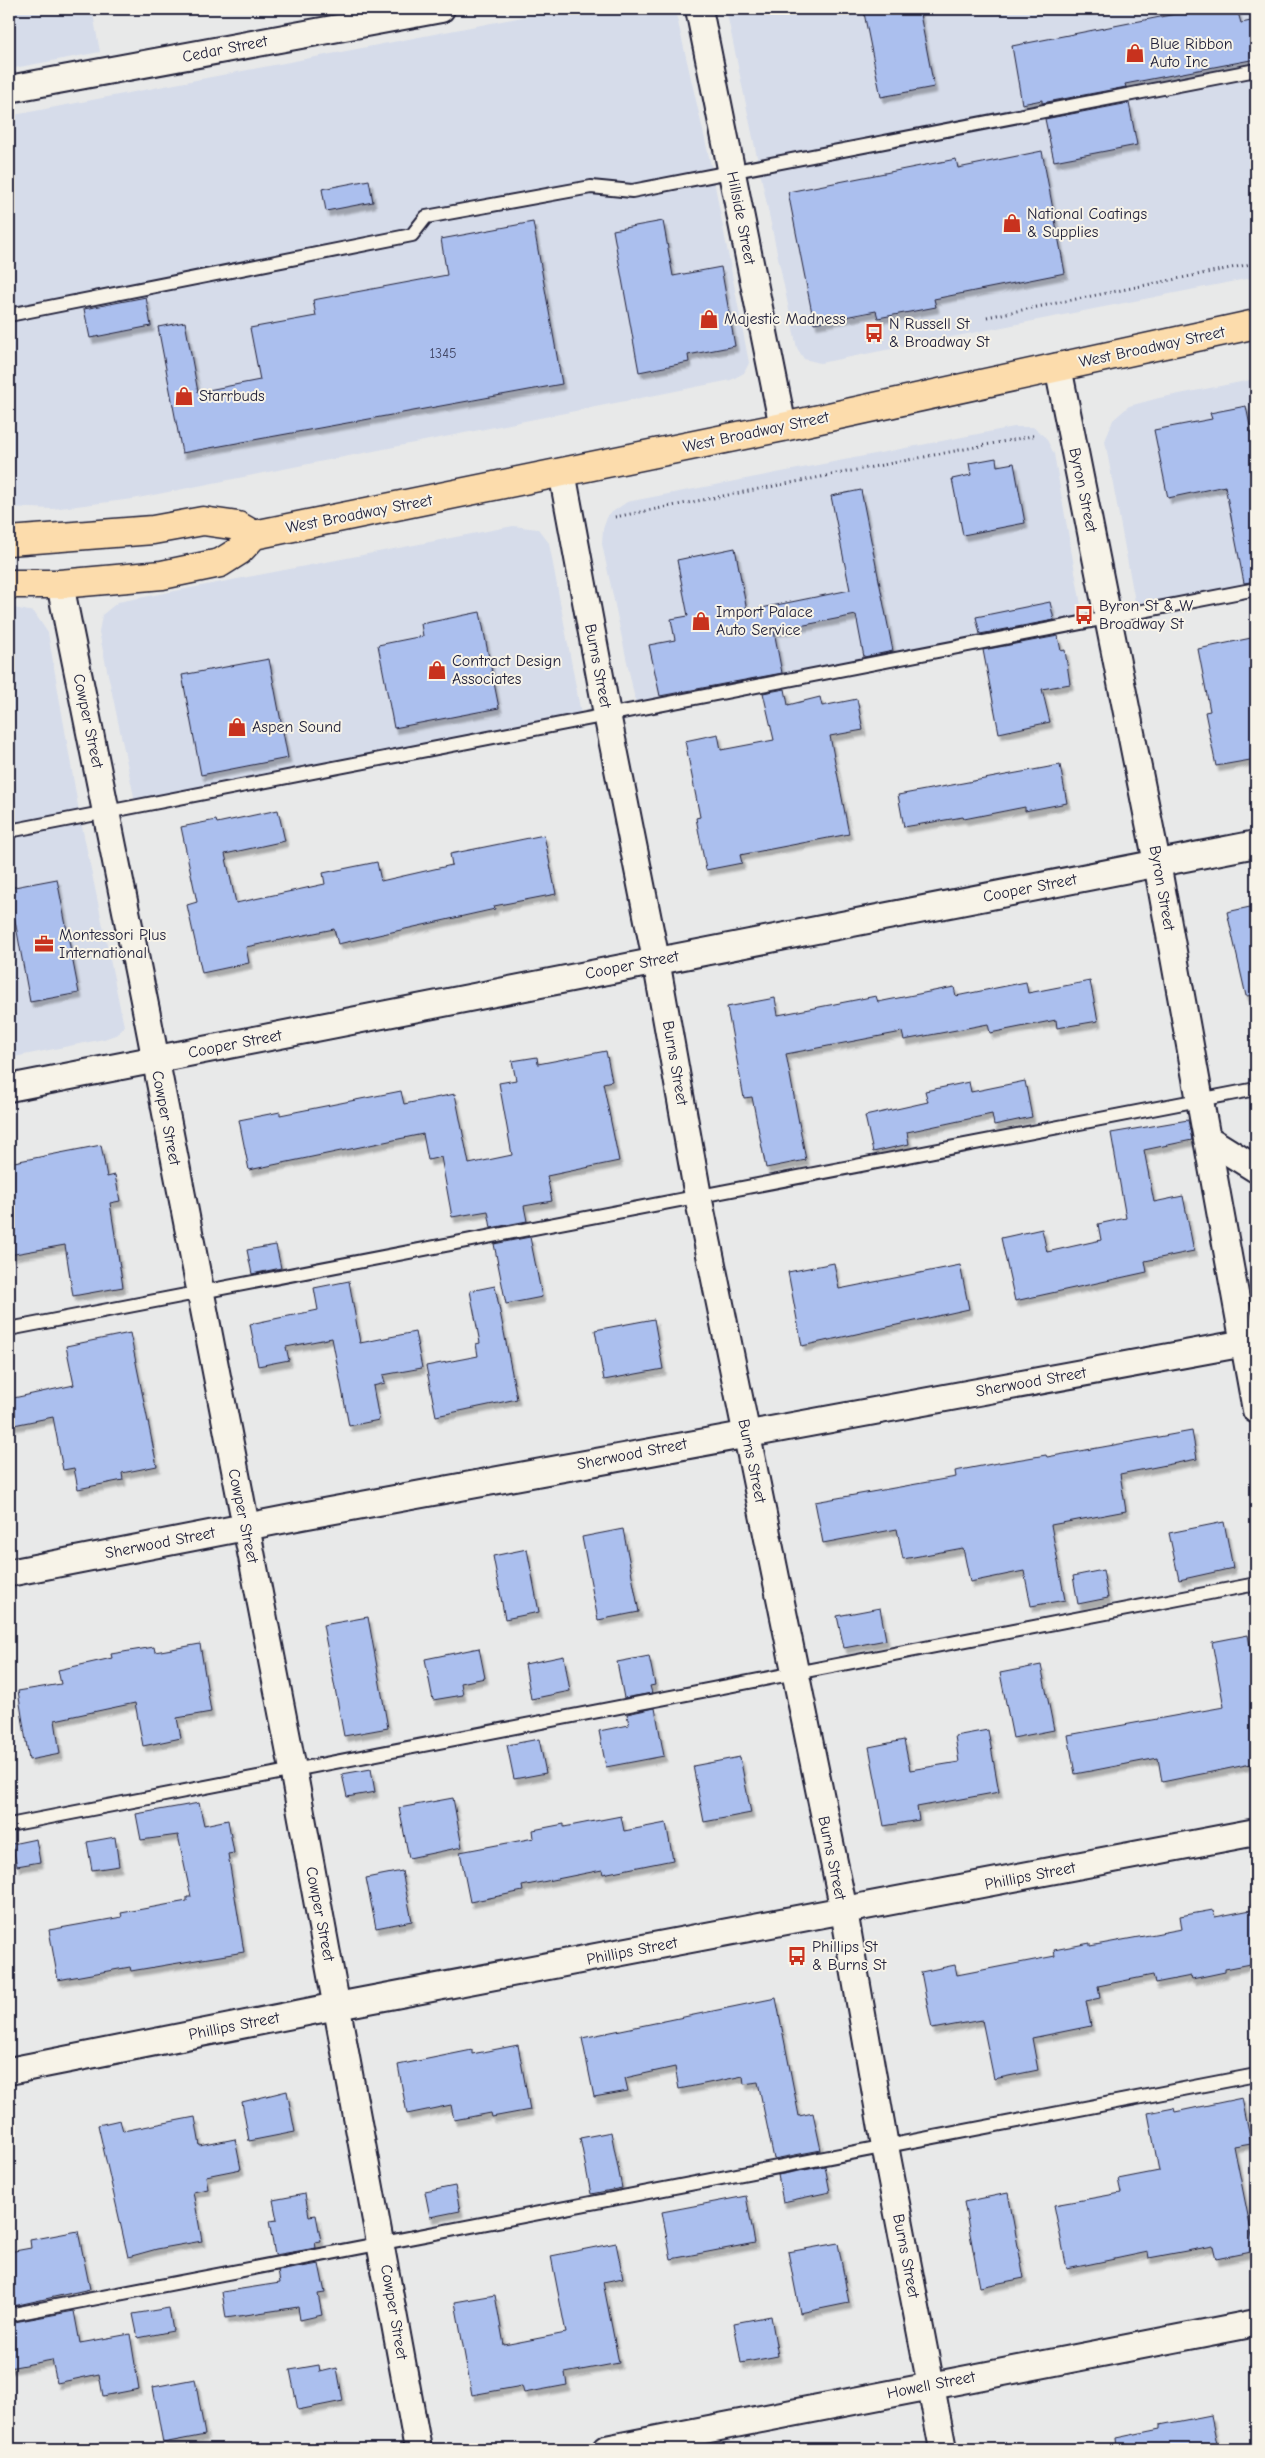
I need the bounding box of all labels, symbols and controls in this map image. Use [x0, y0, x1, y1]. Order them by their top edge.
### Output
street label: Cedar Street [181, 32, 270, 66]
place label: Blue Ribbon Auto Inc [1150, 35, 1233, 71]
shop icon: Blue Ribbon Auto Inc [1124, 42, 1146, 64]
street label: Hillside Street [723, 170, 759, 266]
place label: National Coatings & Supplies [1027, 205, 1147, 241]
shop icon: National Coatings & Supplies [1001, 212, 1023, 234]
shop icon: Majestic Madness [698, 308, 720, 330]
place label: Majestic Madness [724, 310, 846, 328]
place label: N Russell St & Broadway St [889, 315, 990, 351]
bus stop icon: N Russell St & Broadway St [863, 322, 885, 344]
street label: West Broadway Street [1077, 323, 1227, 371]
house number: 1345 [430, 345, 457, 362]
shop icon: Starrbuds [173, 385, 195, 407]
place label: Starrbuds [199, 387, 265, 405]
street label: West Broadway Street [681, 408, 831, 456]
street label: Byron Street [1065, 446, 1101, 534]
street label: West Broadway Street [284, 491, 434, 537]
place label: Byron St & W Broadway St [1099, 597, 1193, 633]
place label: Import Palace Auto Service [716, 603, 813, 639]
bus stop icon: Byron St & W Broadway St [1073, 604, 1095, 626]
shop icon: Import Palace Auto Service [690, 610, 712, 632]
street label: Burns Street [581, 622, 615, 710]
place label: Contract Design Associates [452, 652, 561, 688]
shop icon: Contract Design Associates [426, 659, 448, 681]
street label: Cowper Street [69, 672, 107, 770]
shop icon: Aspen Sound [226, 716, 248, 738]
place label: Aspen Sound [252, 718, 341, 736]
street label: Byron Street [1146, 844, 1178, 932]
street label: Cooper Street [982, 870, 1079, 906]
place label: Montessori Plus International [59, 926, 167, 962]
office icon: Montessori Plus International [33, 933, 55, 955]
street label: Cooper Street [584, 947, 681, 983]
street label: Burns Street [659, 1019, 691, 1107]
street label: Cooper Street [187, 1026, 284, 1062]
street label: Cowper Street [148, 1069, 184, 1167]
street label: Sherwood Street [974, 1363, 1088, 1401]
street label: Burns Street [734, 1417, 770, 1505]
street label: Sherwood Street [575, 1434, 689, 1474]
street label: Cowper Street [224, 1467, 262, 1565]
street label: Sherwood Street [103, 1523, 217, 1563]
street label: Burns Street [814, 1814, 850, 1902]
street label: Phillips Street [983, 1858, 1077, 1894]
street label: Cowper Street [302, 1865, 338, 1963]
street label: Phillips Street [585, 1933, 679, 1969]
place label: Phillips St & Burns St [812, 1938, 887, 1974]
bus stop icon: Phillips St & Burns St [786, 1945, 808, 1967]
street label: Phillips Street [187, 2008, 281, 2044]
street label: Burns Street [889, 2212, 923, 2300]
street label: Cowper Street [377, 2263, 411, 2361]
street label: Howell Street [885, 2368, 977, 2402]

